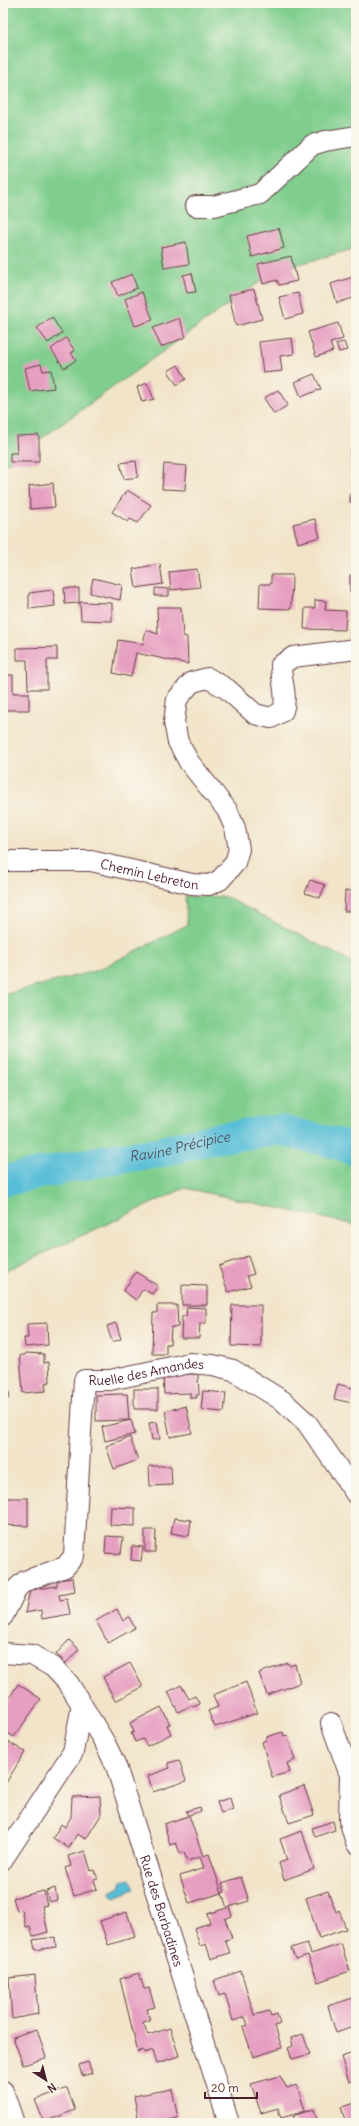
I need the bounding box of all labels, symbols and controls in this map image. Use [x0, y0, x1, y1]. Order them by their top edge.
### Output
street label: Chemin Lebreton [99, 855, 199, 893]
water label: Ravine Précipice [128, 1127, 232, 1165]
street label: Ruelle des Amandes [88, 1355, 205, 1389]
street label: Rue des Barbadines [136, 1853, 187, 1969]
north arrow [26, 2060, 66, 2100]
scale bar [205, 2074, 257, 2100]
text: N [45, 2080, 59, 2096]
text: 20 m [211, 2080, 239, 2095]

